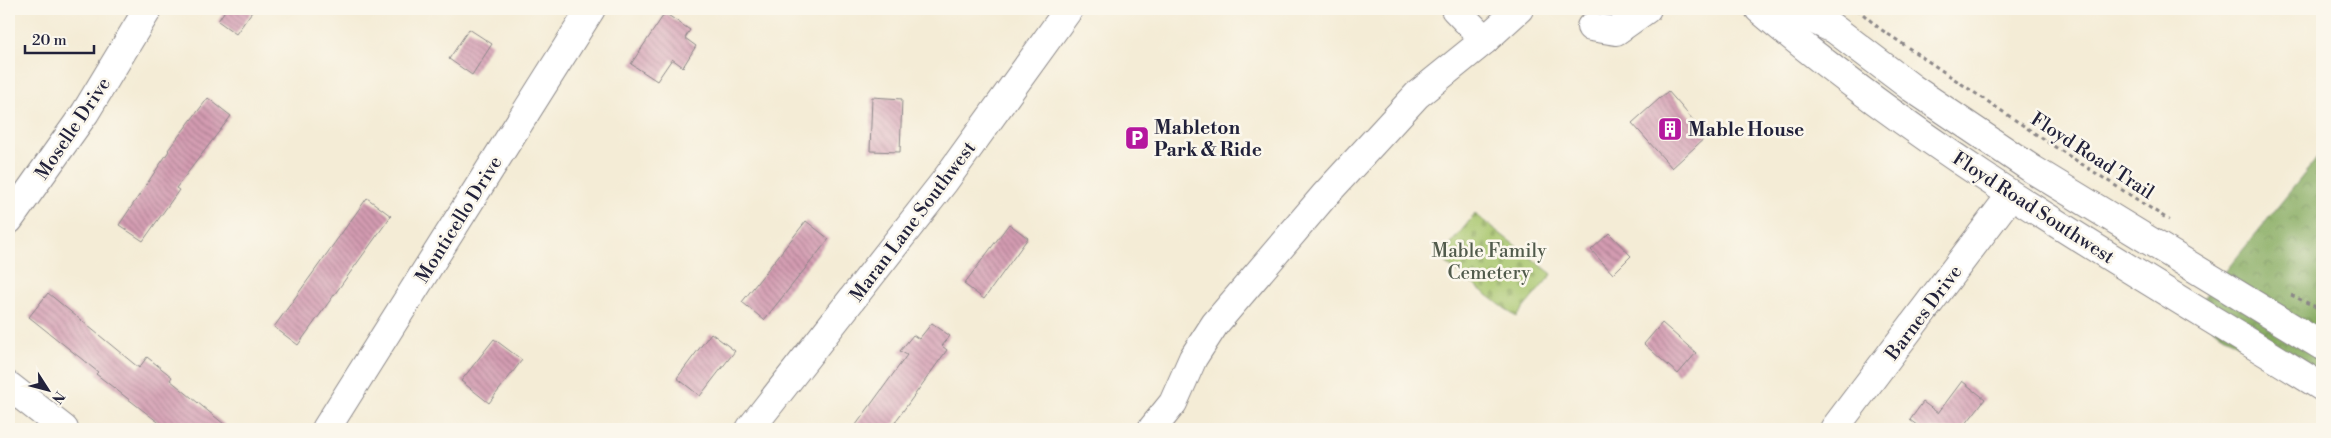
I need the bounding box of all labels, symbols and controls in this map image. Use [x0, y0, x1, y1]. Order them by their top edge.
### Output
scale bar [25, 22, 94, 54]
text: 20 m [32, 31, 67, 50]
street label: Moselle Drive [30, 73, 116, 184]
street label: Floyd Road Trail [2026, 107, 2159, 205]
place label: Mableton Park & Ride [1154, 116, 1262, 162]
building icon: Mable House [1657, 116, 1683, 142]
place label: Mable House [1688, 118, 1804, 142]
parking icon: Mableton Park & Ride [1124, 125, 1150, 151]
street label: Maran Lane Southwest [845, 136, 981, 307]
street label: Floyd Road Southwest [1948, 146, 2119, 269]
street label: Monticello Drive [410, 152, 507, 287]
park label: Mable Family Cemetery [1431, 239, 1547, 285]
street label: Barnes Drive [1880, 260, 1967, 366]
north arrow [22, 366, 72, 416]
text: N [47, 387, 68, 407]

